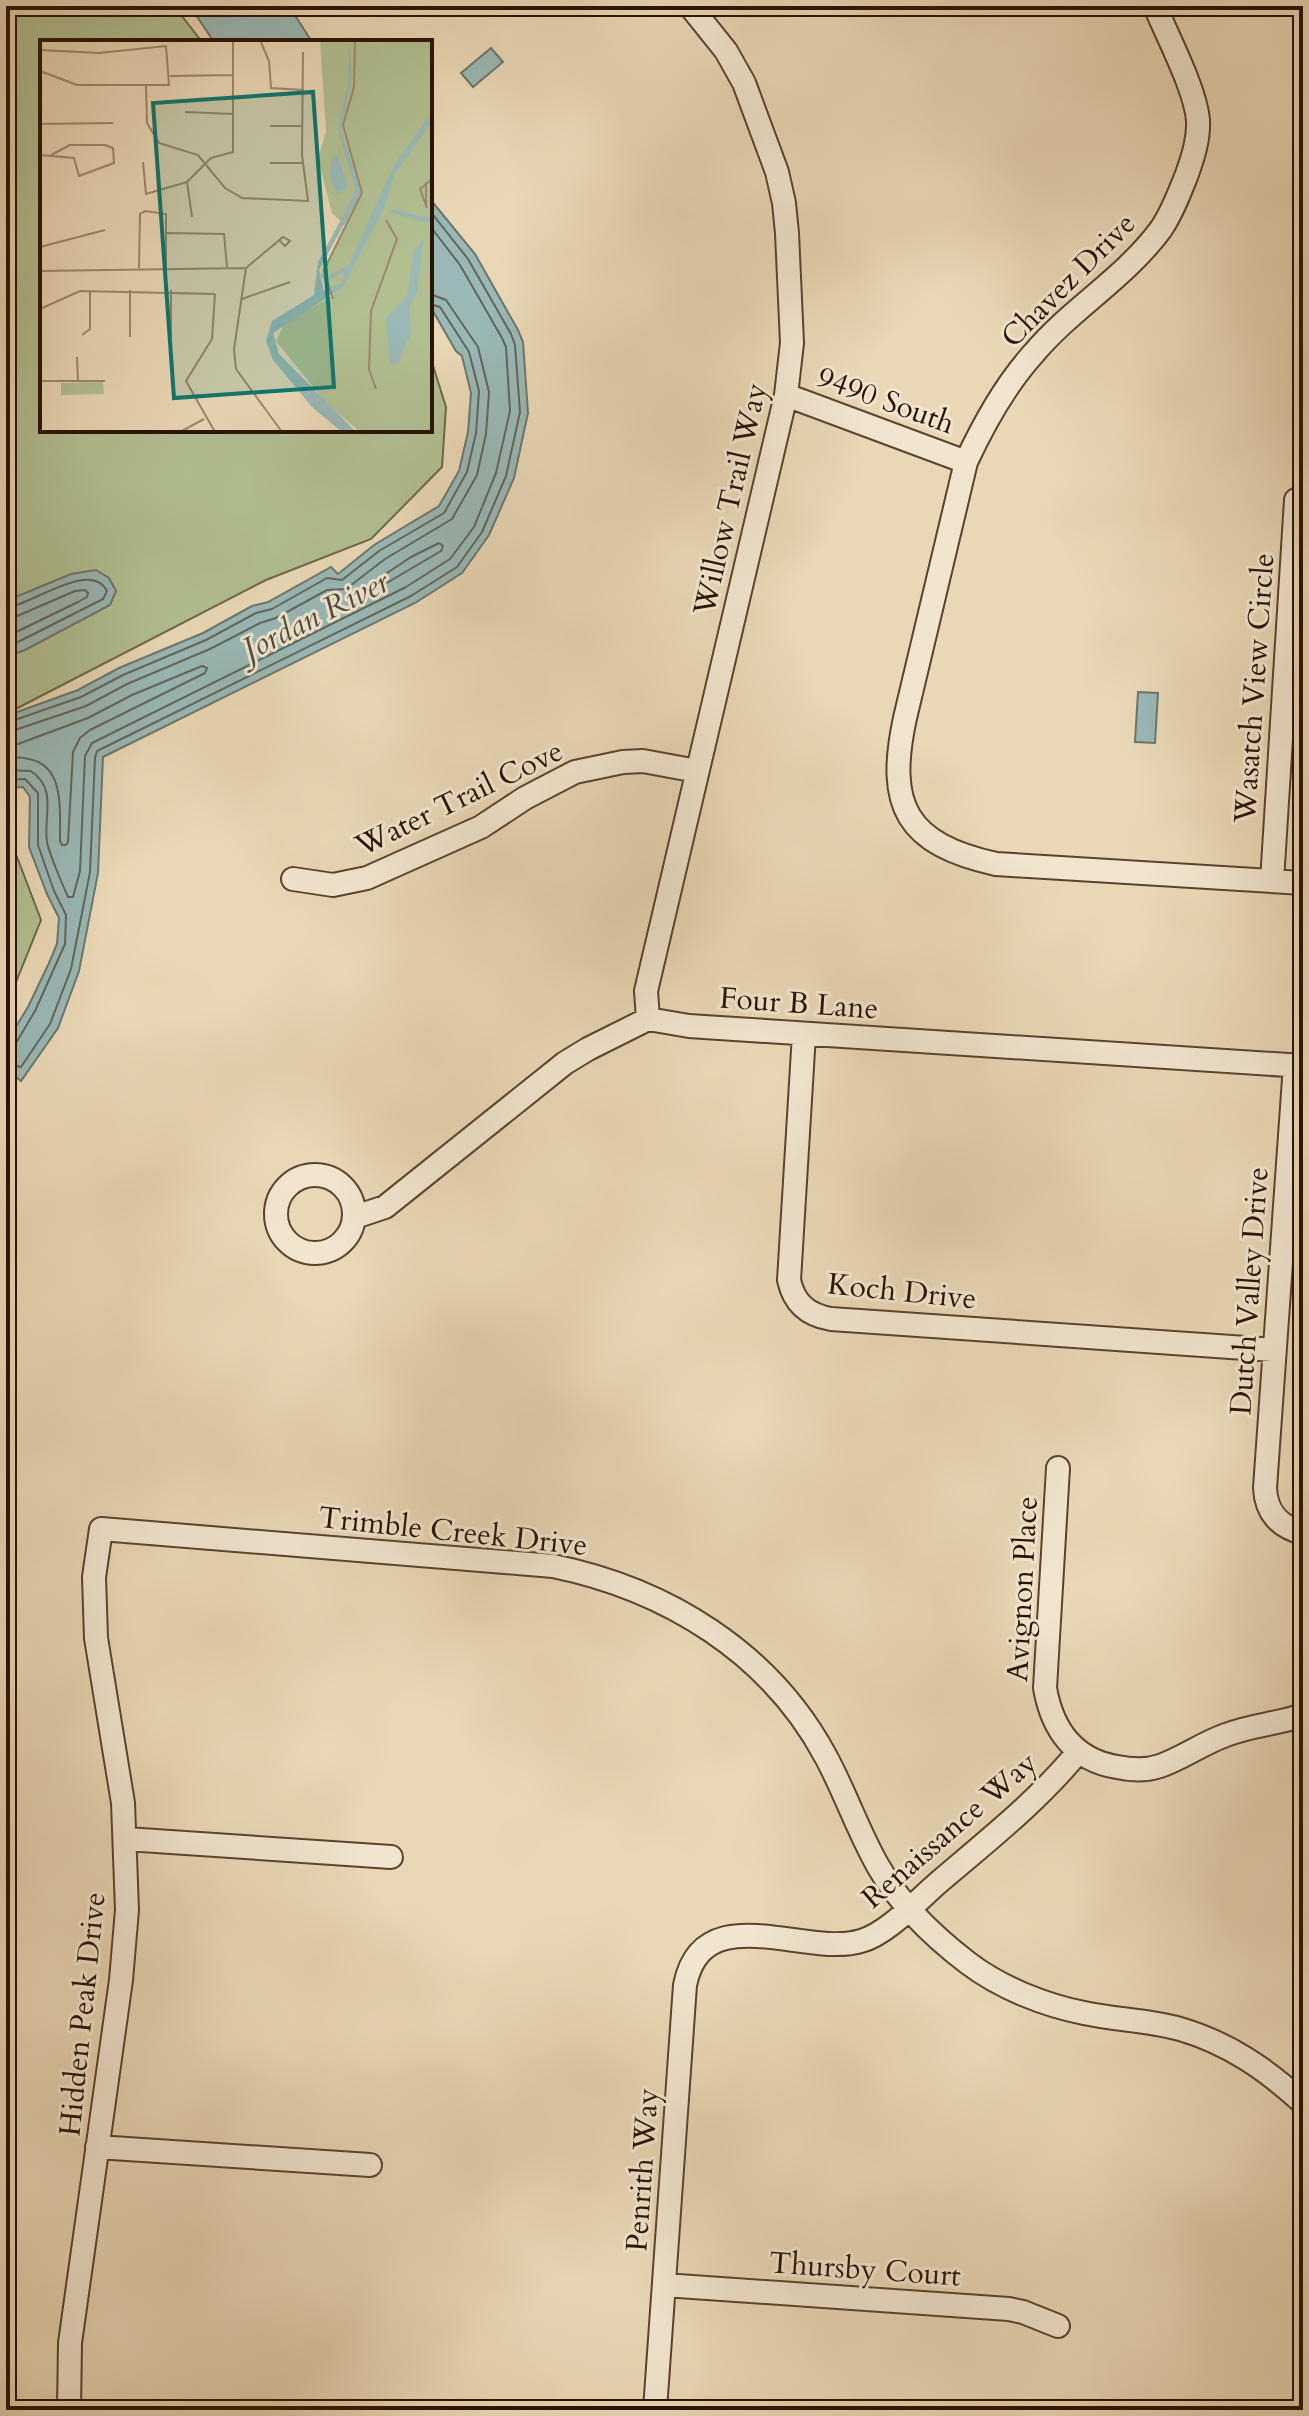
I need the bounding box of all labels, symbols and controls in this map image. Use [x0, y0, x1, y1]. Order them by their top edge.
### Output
inset map [40, 40, 432, 432]
street label: Chavez Drive [992, 204, 1145, 357]
street label: 9490 South [812, 357, 961, 444]
street label: Willow Trail Way [684, 379, 777, 620]
street label: Wasatch View Circle [1225, 552, 1284, 825]
water label: Jordan River [228, 559, 398, 675]
street label: Water Trail Cove [348, 730, 570, 867]
street label: Four B Lane [718, 978, 880, 1029]
street label: Dutch Valley Drive [1220, 1165, 1279, 1417]
street label: Koch Drive [826, 1263, 978, 1320]
street label: Avignon Place [997, 1495, 1048, 1683]
street label: Trimble Creek Drive [317, 1497, 589, 1566]
street label: Renaissance Way [853, 1743, 1046, 1918]
street label: Hidden Peak Drive [49, 1890, 116, 2138]
street label: Penrith Way [616, 2087, 669, 2253]
street label: Thursby Court [768, 2242, 963, 2297]

